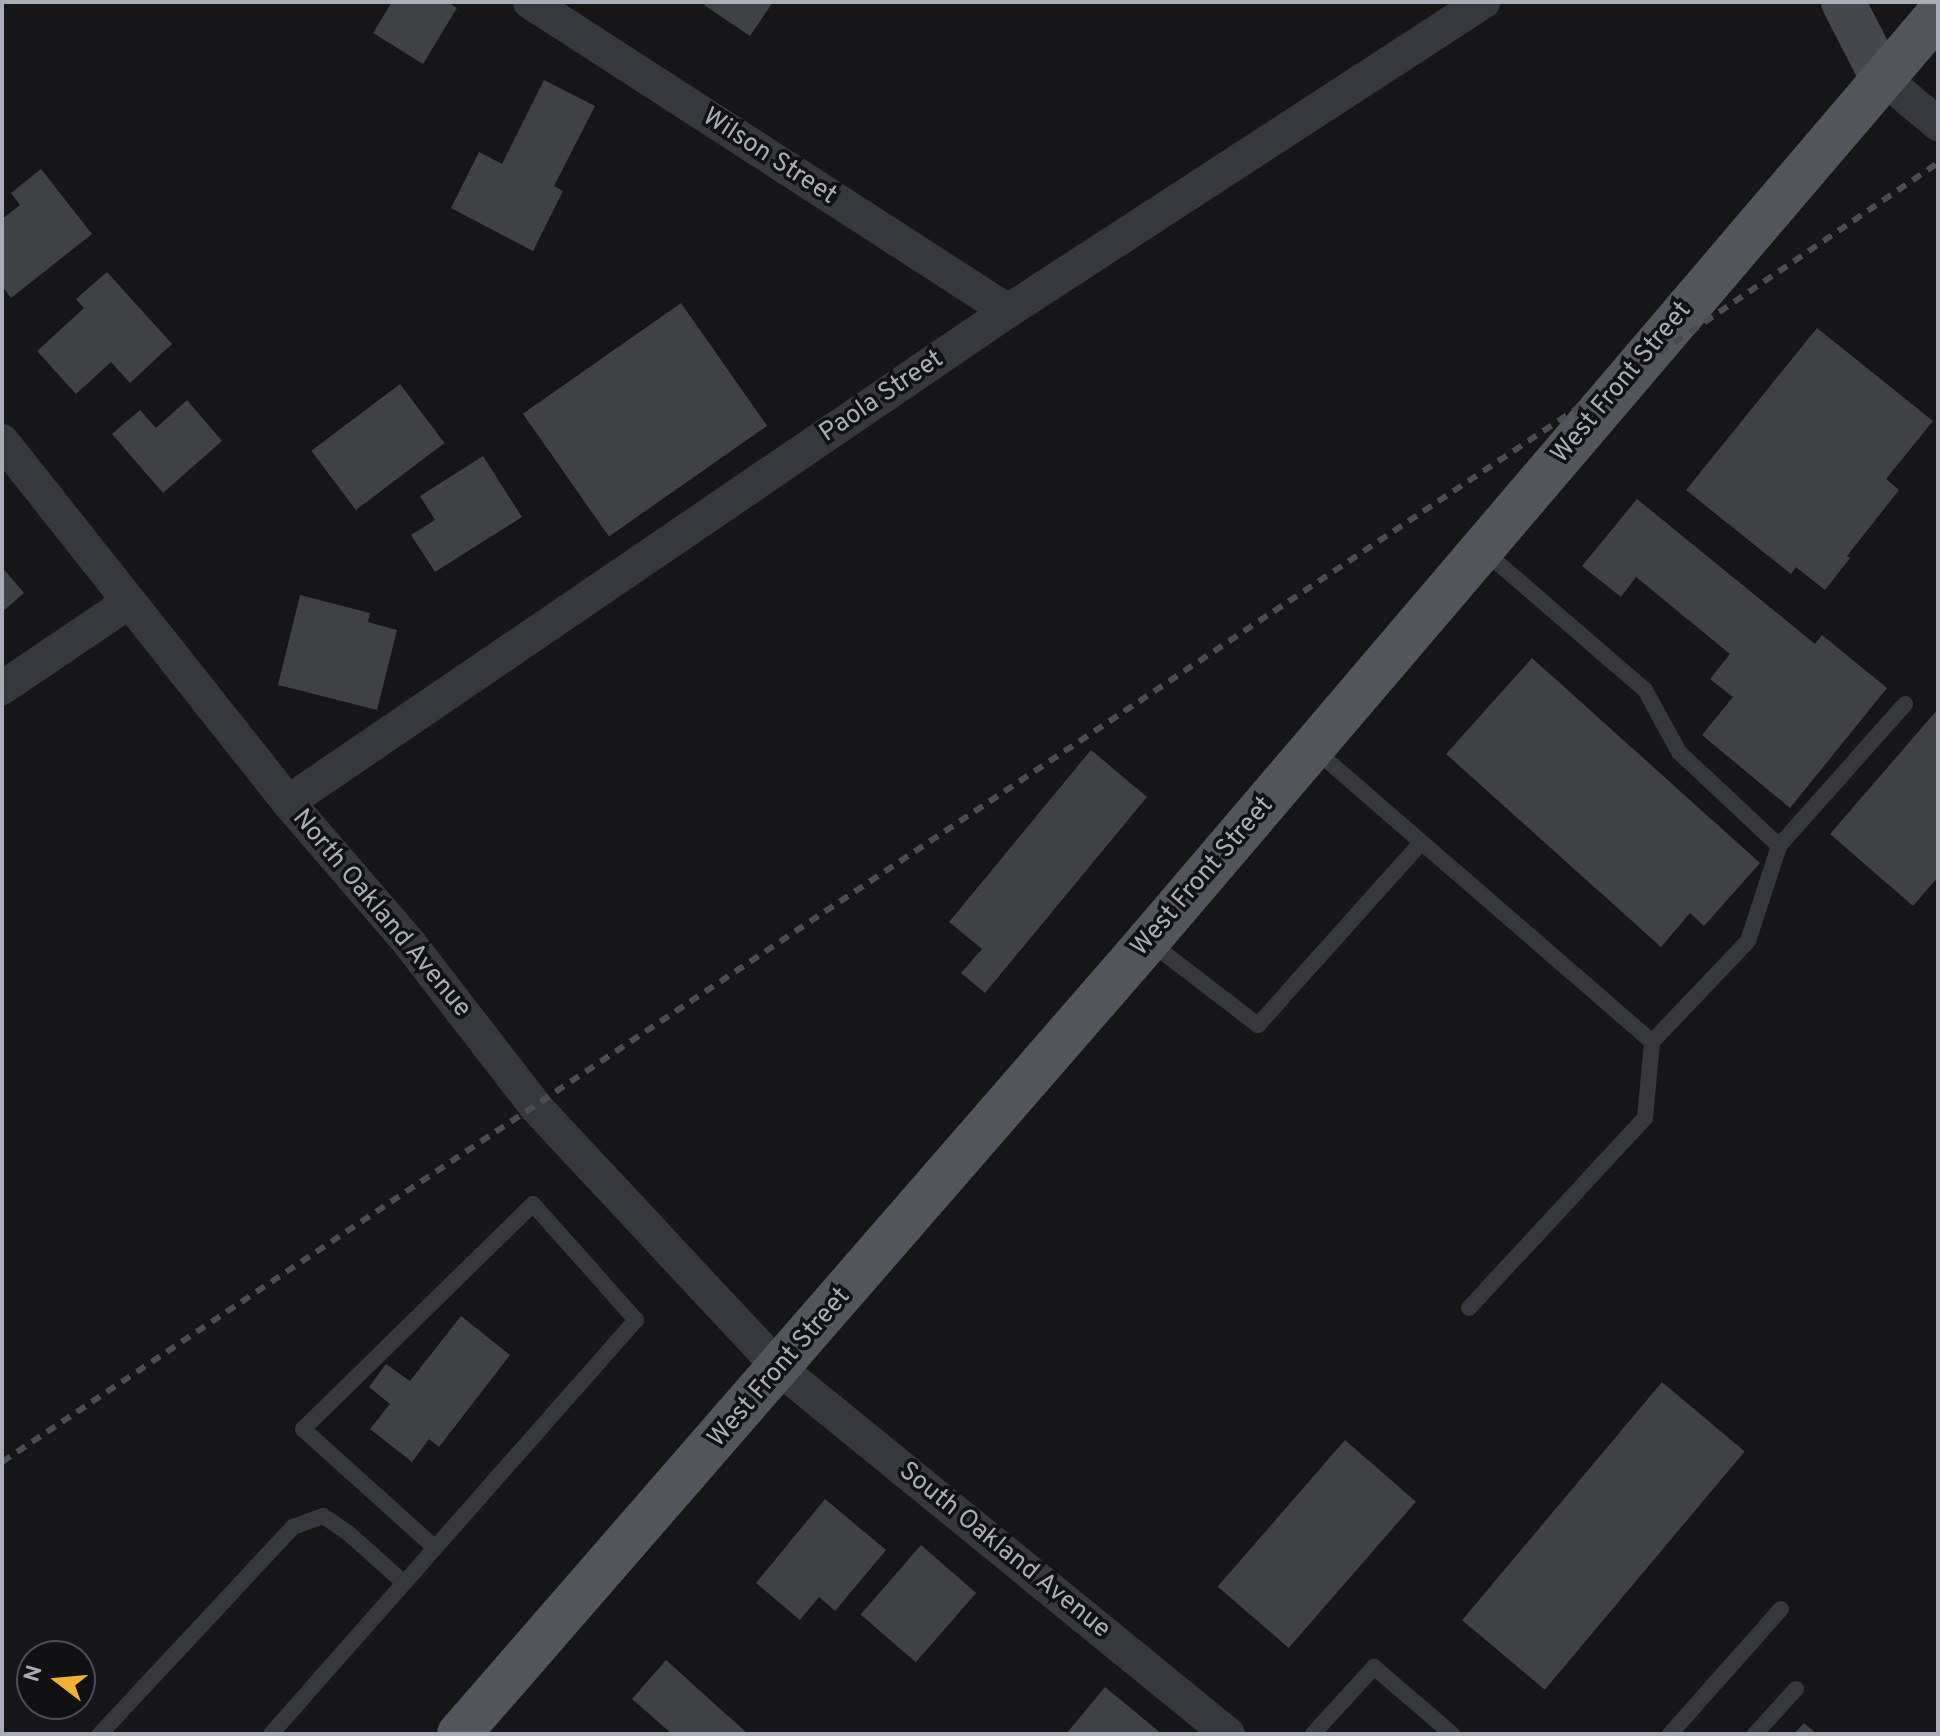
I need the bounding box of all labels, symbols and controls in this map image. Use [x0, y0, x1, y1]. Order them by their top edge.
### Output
street label: Wilson Street [696, 102, 842, 212]
street label: West Front Street [1545, 296, 1699, 470]
street label: Paola Street [814, 344, 950, 450]
street label: West Front Street [1125, 791, 1281, 963]
street label: North Oakland Avenue [285, 803, 477, 1025]
street label: West Front Street [702, 1282, 858, 1454]
street label: South Oakland Avenue [892, 1456, 1116, 1646]
north arrow [16, 1640, 96, 1720]
text: N [19, 1662, 50, 1685]

